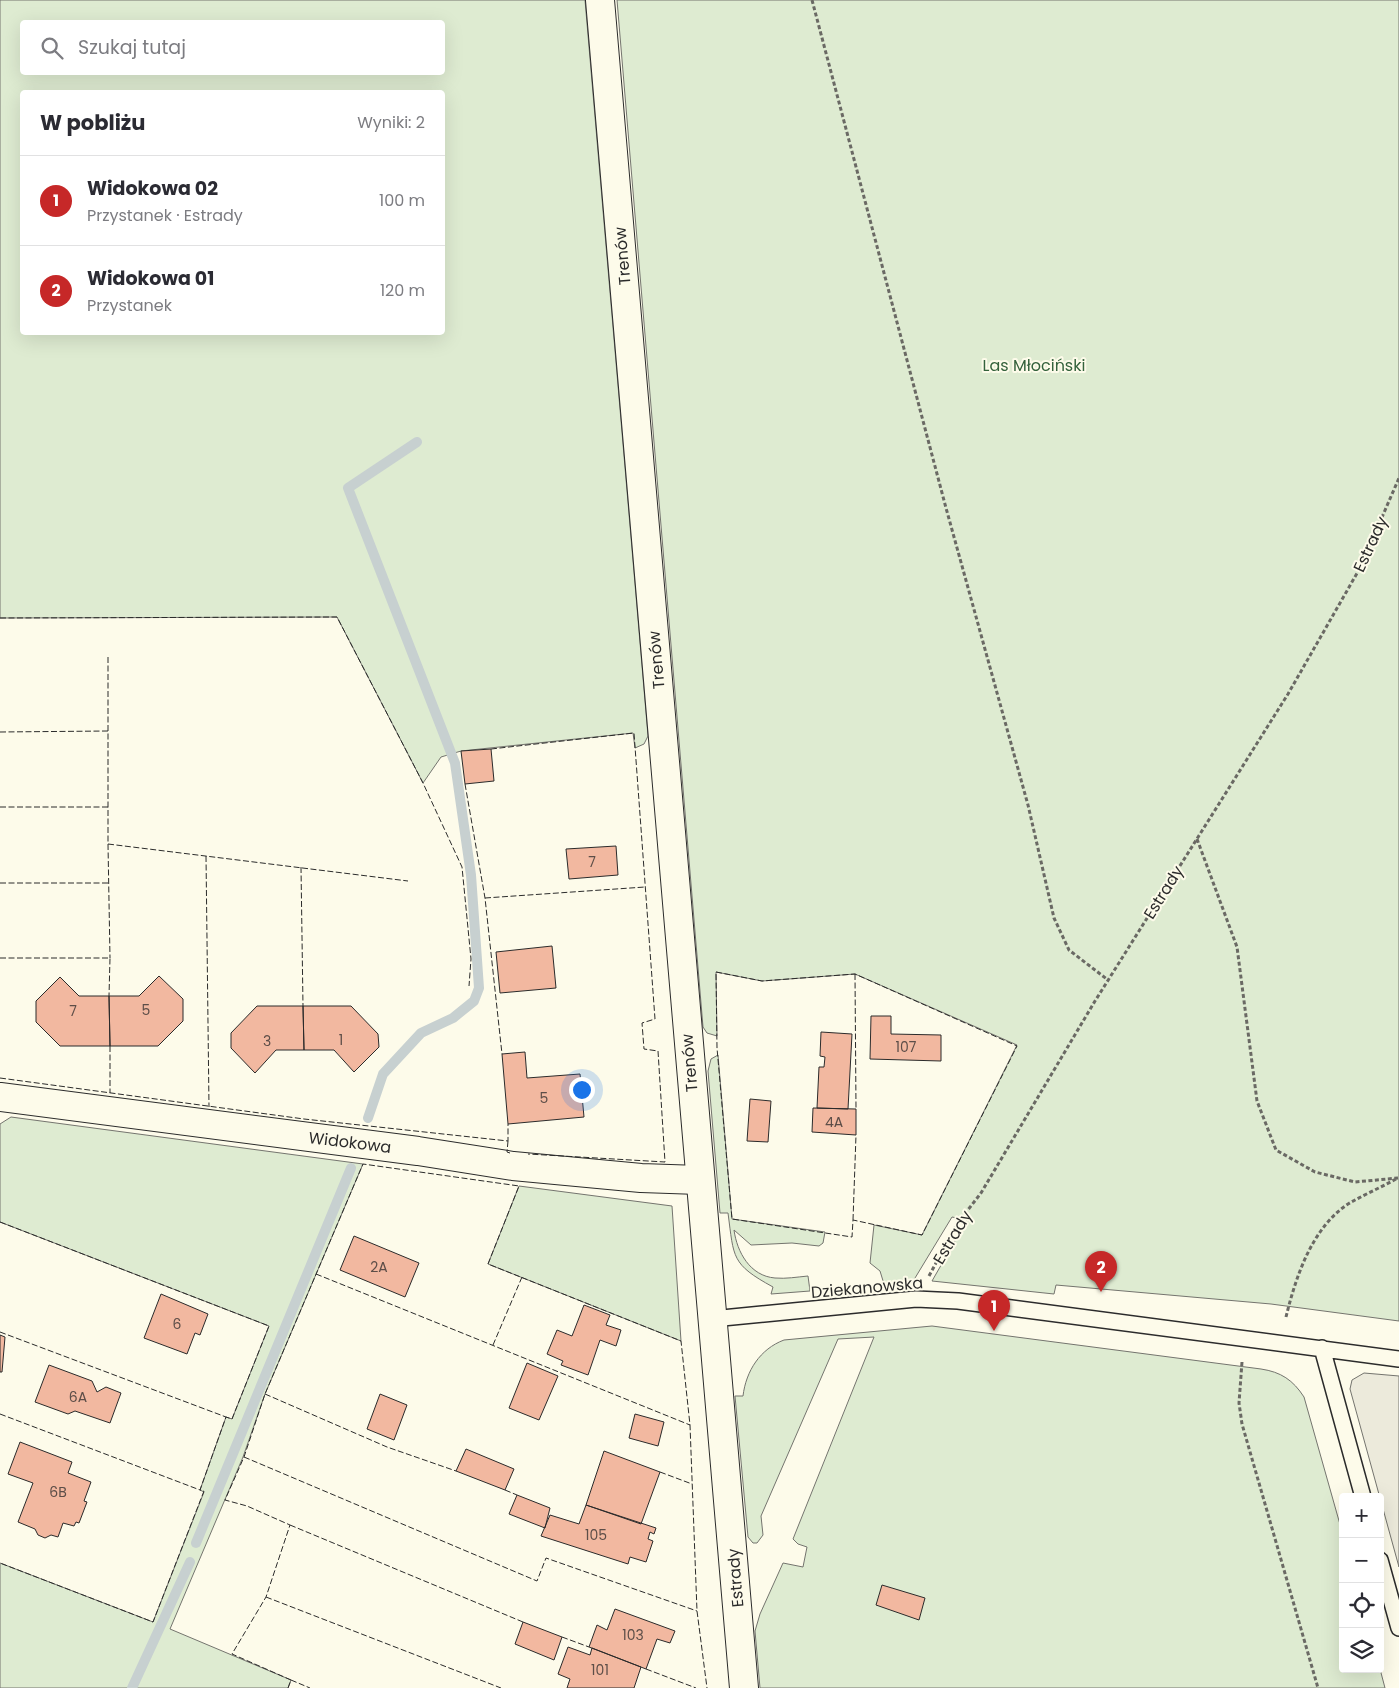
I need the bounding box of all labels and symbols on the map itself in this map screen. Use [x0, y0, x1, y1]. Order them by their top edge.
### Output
street label: Trenów [609, 226, 636, 286]
park label: Las Młociński [983, 354, 1085, 377]
street label: Estrady [1348, 513, 1393, 576]
street label: Trenów [643, 630, 670, 690]
house number: 7 [588, 852, 596, 872]
street label: Estrady [1138, 861, 1189, 923]
house number: 5 [142, 1000, 150, 1020]
house number: 7 [69, 1001, 77, 1021]
house number: 1 [339, 1030, 343, 1050]
house number: 3 [263, 1031, 271, 1051]
street label: Trenów [676, 1033, 703, 1093]
house number: 107 [896, 1037, 917, 1057]
your location [569, 1077, 595, 1103]
house number: 5 [540, 1088, 548, 1108]
house number: 4A [825, 1112, 843, 1132]
street label: Widokowa [307, 1126, 393, 1159]
street label: Estrady [927, 1206, 977, 1268]
pin: 2 [1085, 1251, 1117, 1292]
house number: 2A [370, 1257, 388, 1277]
street label: Dziekanowska [810, 1271, 924, 1304]
pin: 1 [978, 1290, 1010, 1331]
house number: 6 [173, 1314, 182, 1334]
house number: 6A [69, 1387, 87, 1407]
house number: 6B [49, 1482, 67, 1502]
house number: 105 [585, 1525, 607, 1545]
street label: Estrady [721, 1548, 750, 1608]
house number: 103 [622, 1625, 644, 1645]
house number: 101 [591, 1660, 609, 1680]

